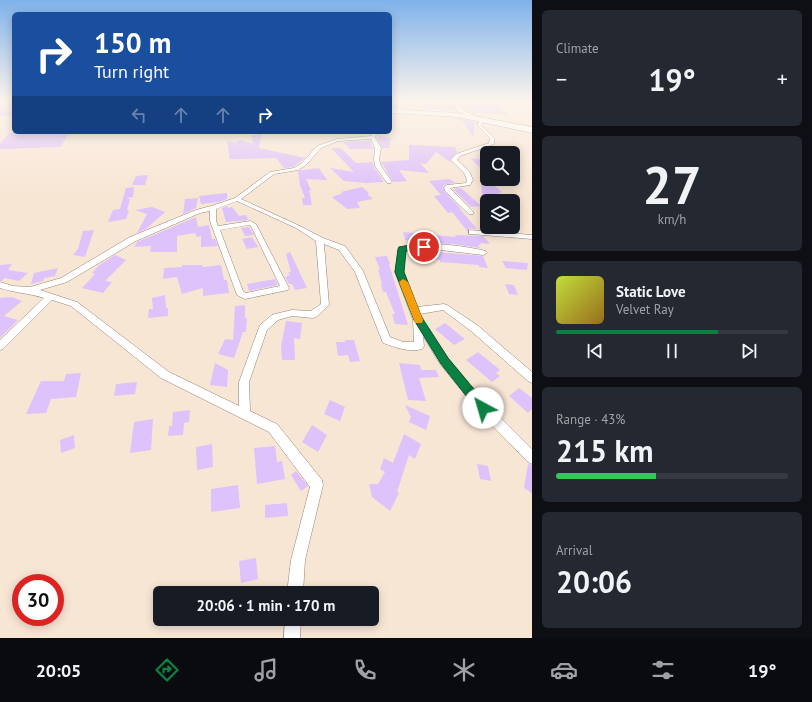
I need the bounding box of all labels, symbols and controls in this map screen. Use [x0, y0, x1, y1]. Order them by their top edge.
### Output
text: 150 m [94, 24, 171, 61]
icon: right [28, 28, 80, 80]
text: Climate [556, 40, 599, 57]
text: Turn right [94, 60, 169, 83]
text: 19° [648, 60, 696, 99]
text: − [556, 65, 567, 93]
text: + [777, 65, 788, 93]
icon: left [128, 104, 150, 126]
icon: ahead [170, 104, 192, 126]
icon: ahead [212, 104, 234, 126]
icon: right [254, 104, 276, 126]
map controls [480, 146, 520, 234]
button: search [480, 146, 520, 186]
text: 27 [643, 151, 701, 218]
button: layers [480, 194, 520, 234]
text: km/h [658, 211, 686, 228]
pin [407, 230, 441, 264]
icon: arrive [413, 236, 435, 258]
text: Static Love [616, 282, 686, 301]
text: Velvet Ray [616, 301, 674, 318]
icon: previous [584, 340, 606, 362]
icon: pause [661, 340, 683, 362]
icon: next [738, 340, 760, 362]
position arrow [462, 387, 504, 429]
text: Range · 43% [556, 411, 625, 428]
text: 215 km [556, 431, 654, 470]
text: Arrival [556, 542, 592, 559]
text: 20:06 [556, 562, 632, 601]
speed limit sign: 30 [12, 574, 64, 626]
text: 20:06 · 1 min · 170 m [197, 596, 335, 615]
icon: directions [153, 656, 181, 684]
icon: music [252, 656, 280, 684]
icon: phone [351, 656, 379, 684]
icon: climate [450, 656, 478, 684]
icon: car [550, 656, 578, 684]
icon: filters [649, 656, 677, 684]
text: 20:05 [36, 659, 81, 682]
text: 19° [748, 659, 776, 682]

